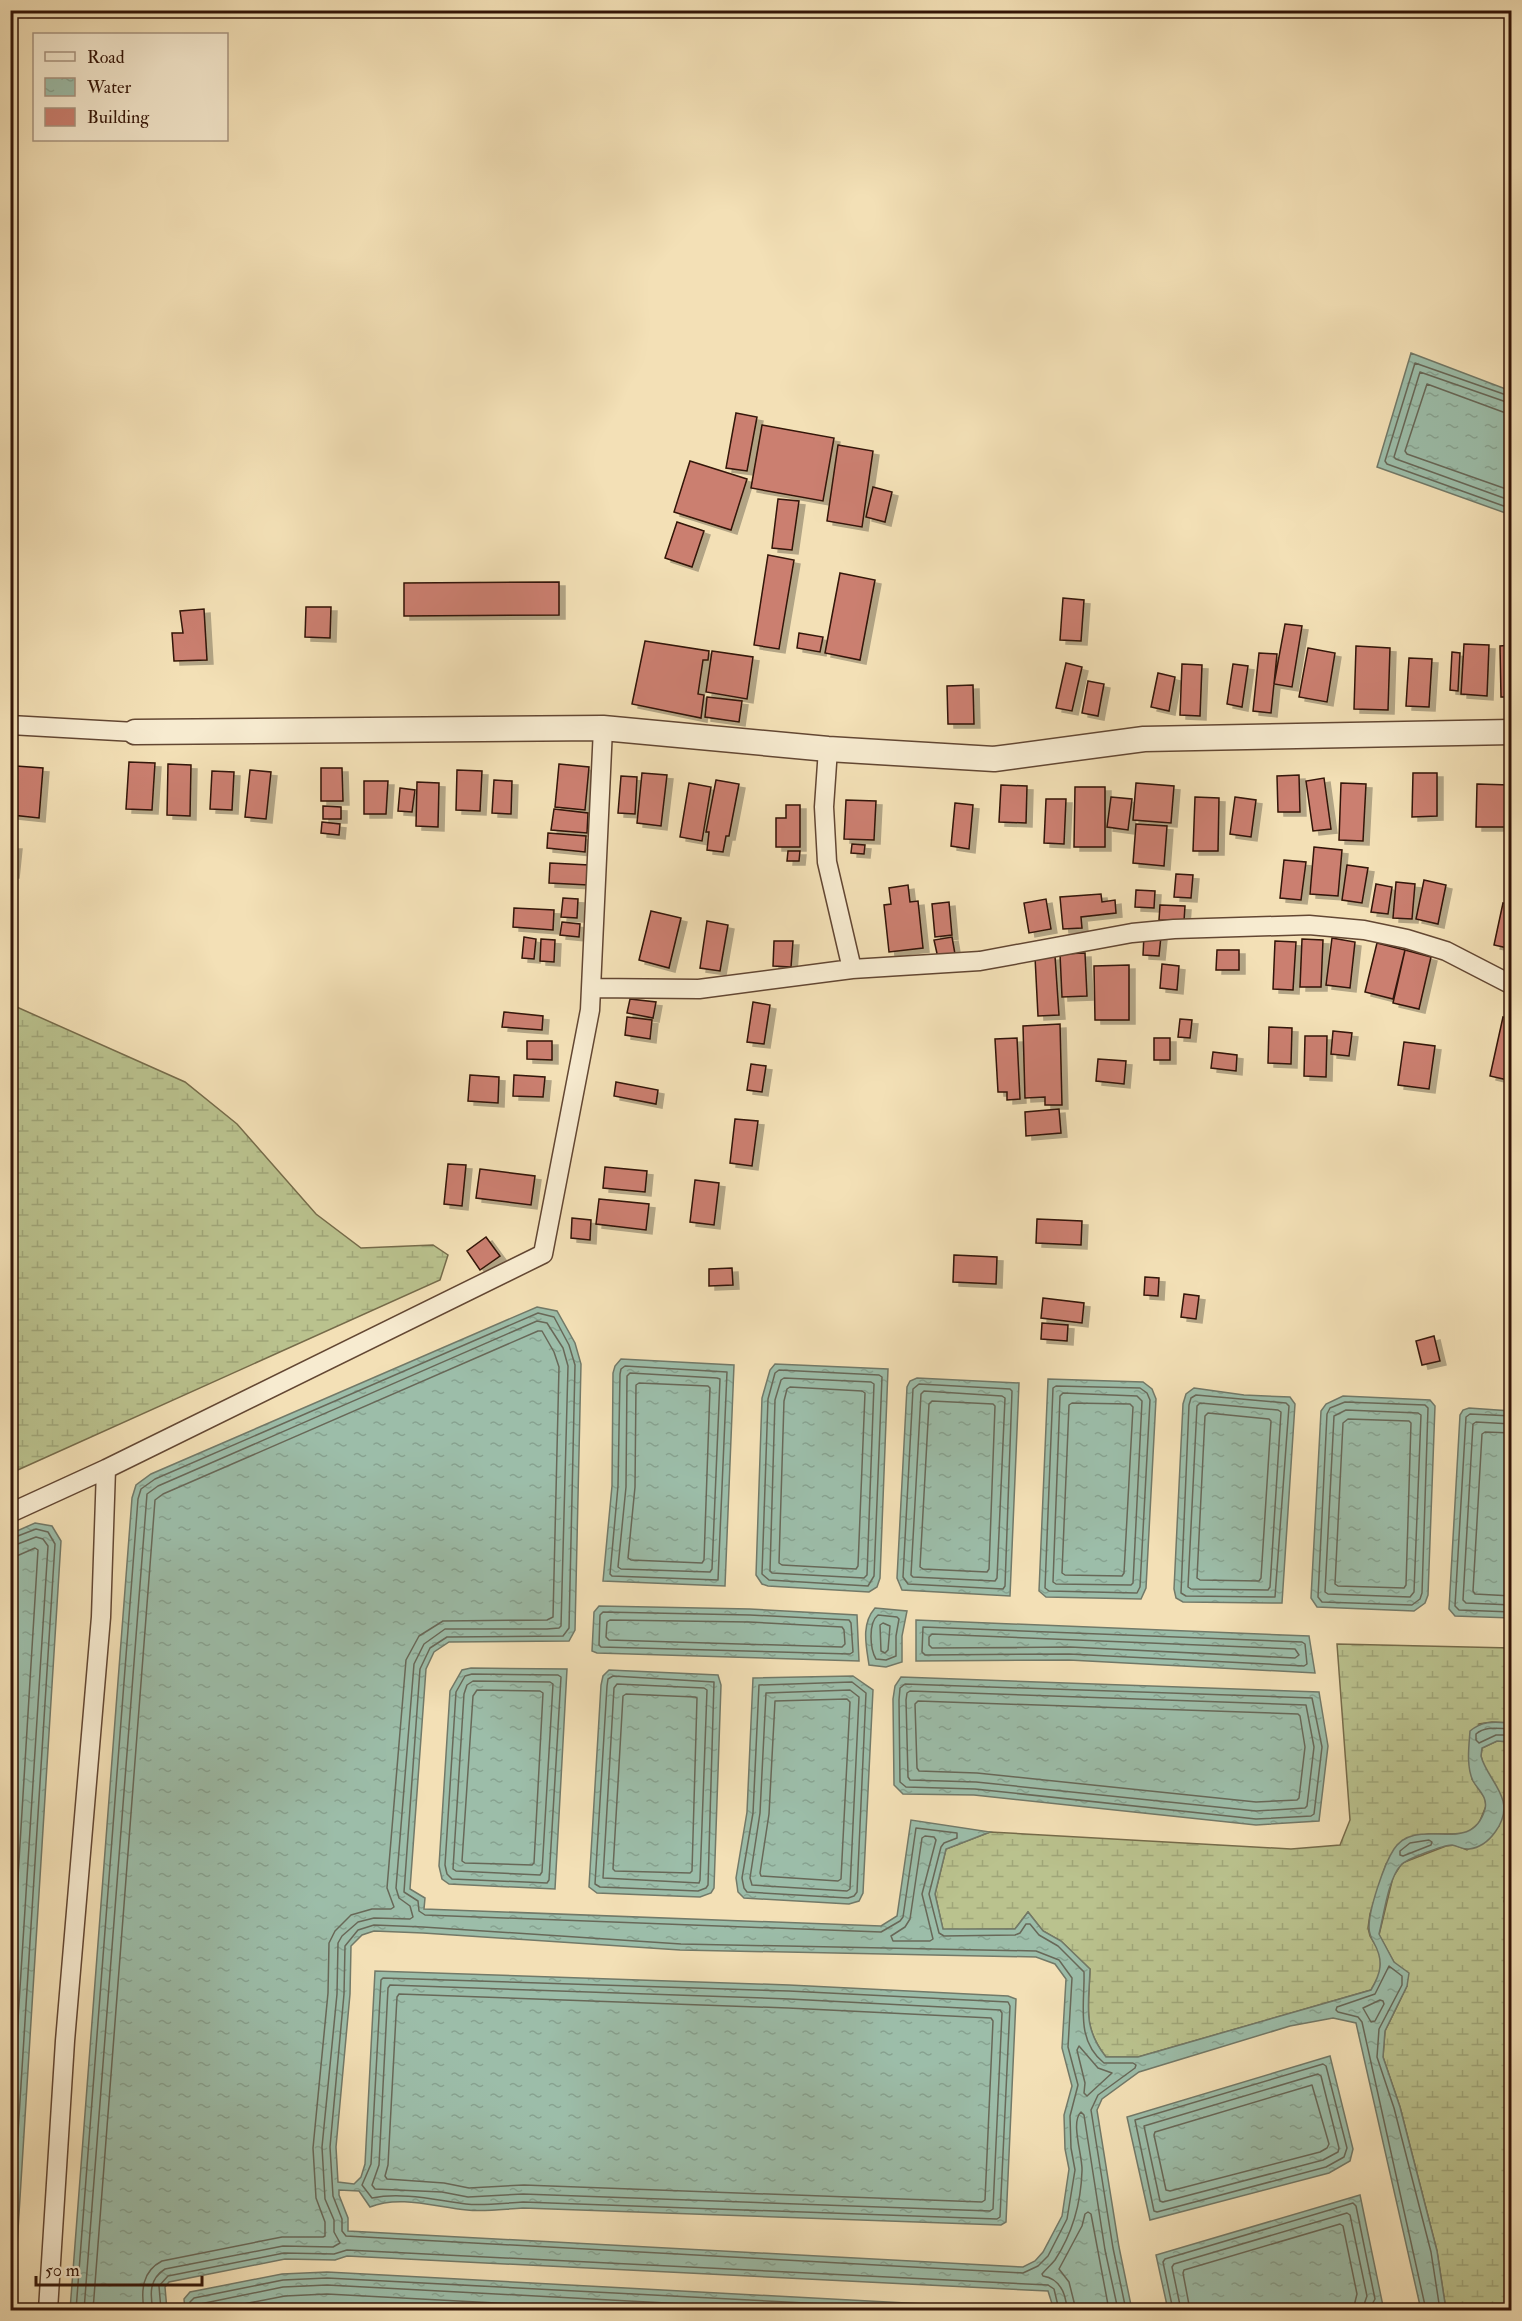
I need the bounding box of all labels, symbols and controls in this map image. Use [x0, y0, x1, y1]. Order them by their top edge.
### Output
legend [33, 33, 228, 141]
text: Road [87, 46, 125, 69]
text: Water [86, 76, 131, 99]
text: Building [87, 106, 150, 129]
scale bar [36, 2249, 202, 2287]
text: 50 m [45, 2259, 80, 2282]

